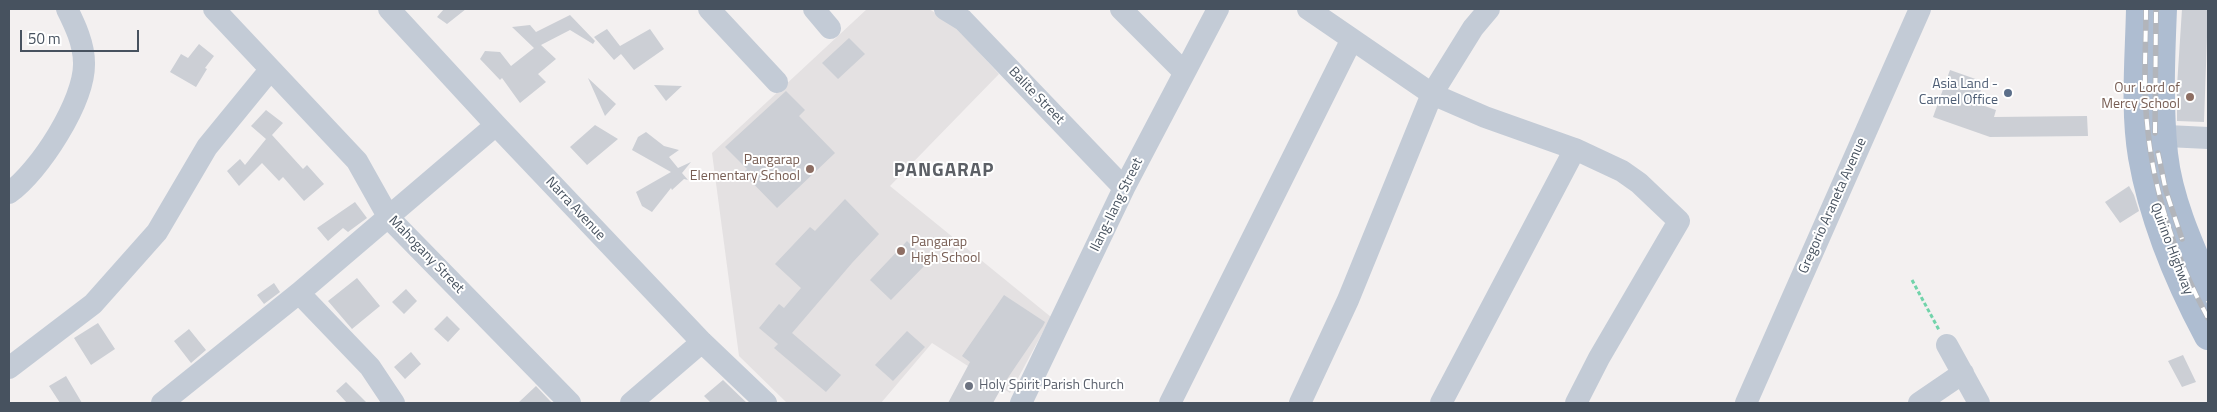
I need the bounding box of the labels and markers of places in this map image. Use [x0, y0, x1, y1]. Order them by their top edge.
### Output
place label: Asia Land - Carmel Office [1919, 77, 1998, 110]
place label: Our Lord of Mercy School [2101, 81, 2180, 114]
marker: Asia Land - Carmel Office [2002, 87, 2014, 99]
marker: Our Lord of Mercy School [2184, 91, 2196, 103]
place label: Pangarap Elementary School [690, 153, 800, 186]
marker: Pangarap Elementary School [804, 163, 816, 175]
place label: Pangarap High School [911, 235, 981, 268]
marker: Pangarap High School [895, 245, 907, 257]
place label: Holy Spirit Parish Church [979, 378, 1124, 394]
marker: Holy Spirit Parish Church [963, 380, 975, 392]

